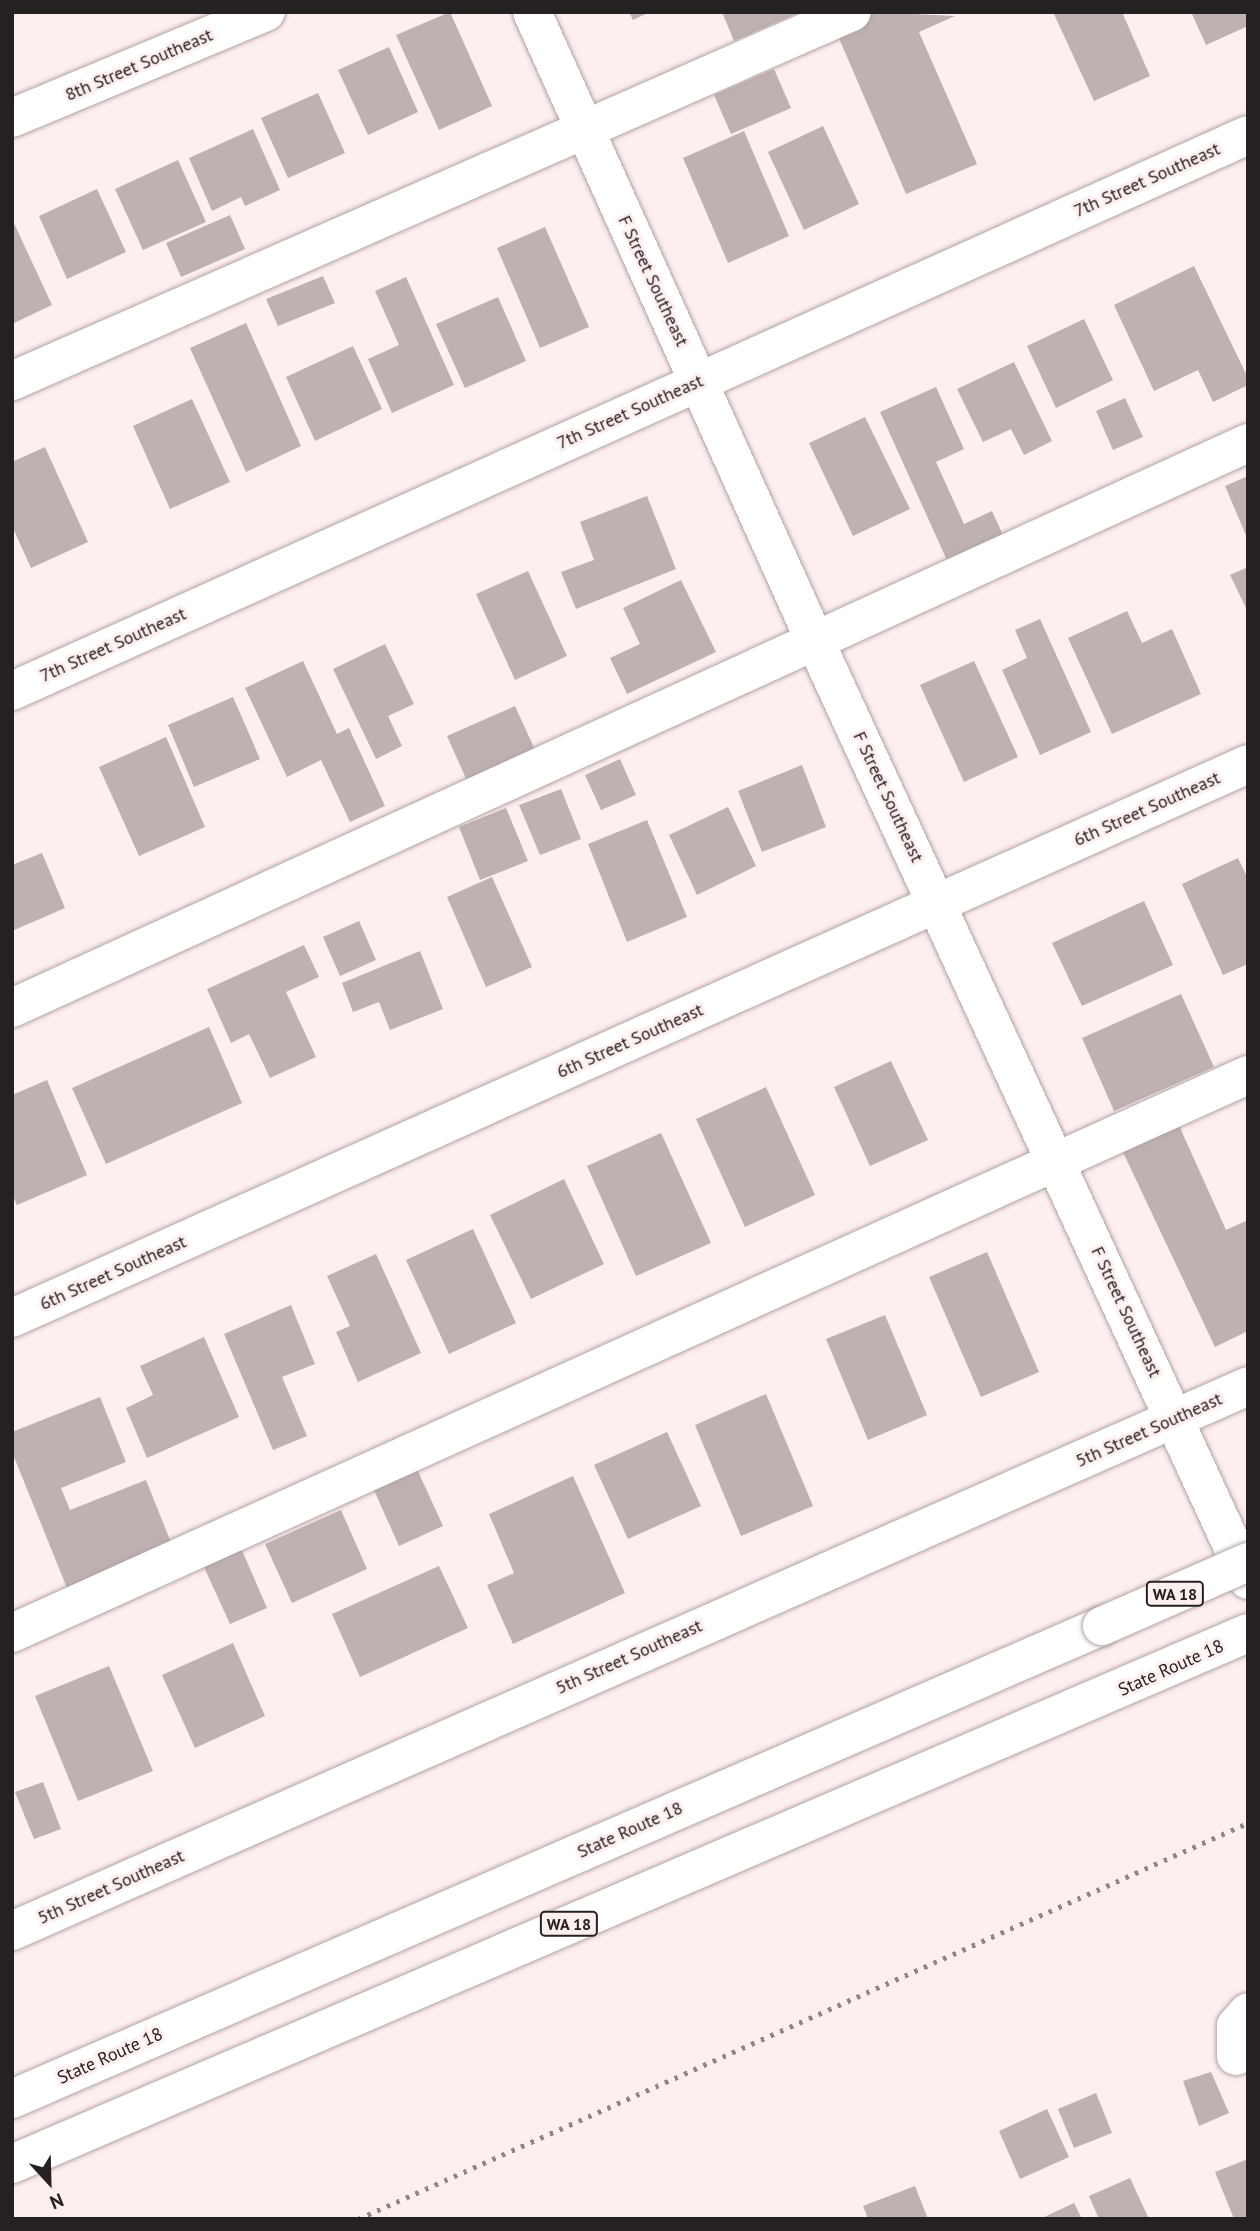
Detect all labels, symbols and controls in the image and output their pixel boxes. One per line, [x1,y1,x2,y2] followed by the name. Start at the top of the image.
[62,24,216,106] street label: 8th Street Southeast
[1071,138,1223,222] street label: 7th Street Southeast
[613,212,693,350] street label: F Street Southeast
[554,370,706,454] street label: 7th Street Southeast
[37,603,189,687] street label: 7th Street Southeast
[848,728,928,866] street label: F Street Southeast
[1070,767,1224,851] street label: 6th Street Southeast
[553,999,707,1083] street label: 6th Street Southeast
[36,1231,190,1315] street label: 6th Street Southeast
[1086,1243,1166,1381] street label: F Street Southeast
[1072,1388,1226,1472] street label: 5th Street Southeast
[1145,1582,1205,1606] road number: WA 18
[552,1615,706,1699] street label: 5th Street Southeast
[1115,1635,1227,1701] street label: State Route 18
[574,1797,686,1863] street label: State Route 18
[34,1845,188,1929] street label: 5th Street Southeast
[539,1912,599,1936] road number: WA 18
[54,2023,166,2089] street label: State Route 18
[14,2147,84,2217] north arrow
[47,2188,67,2215] text: N

